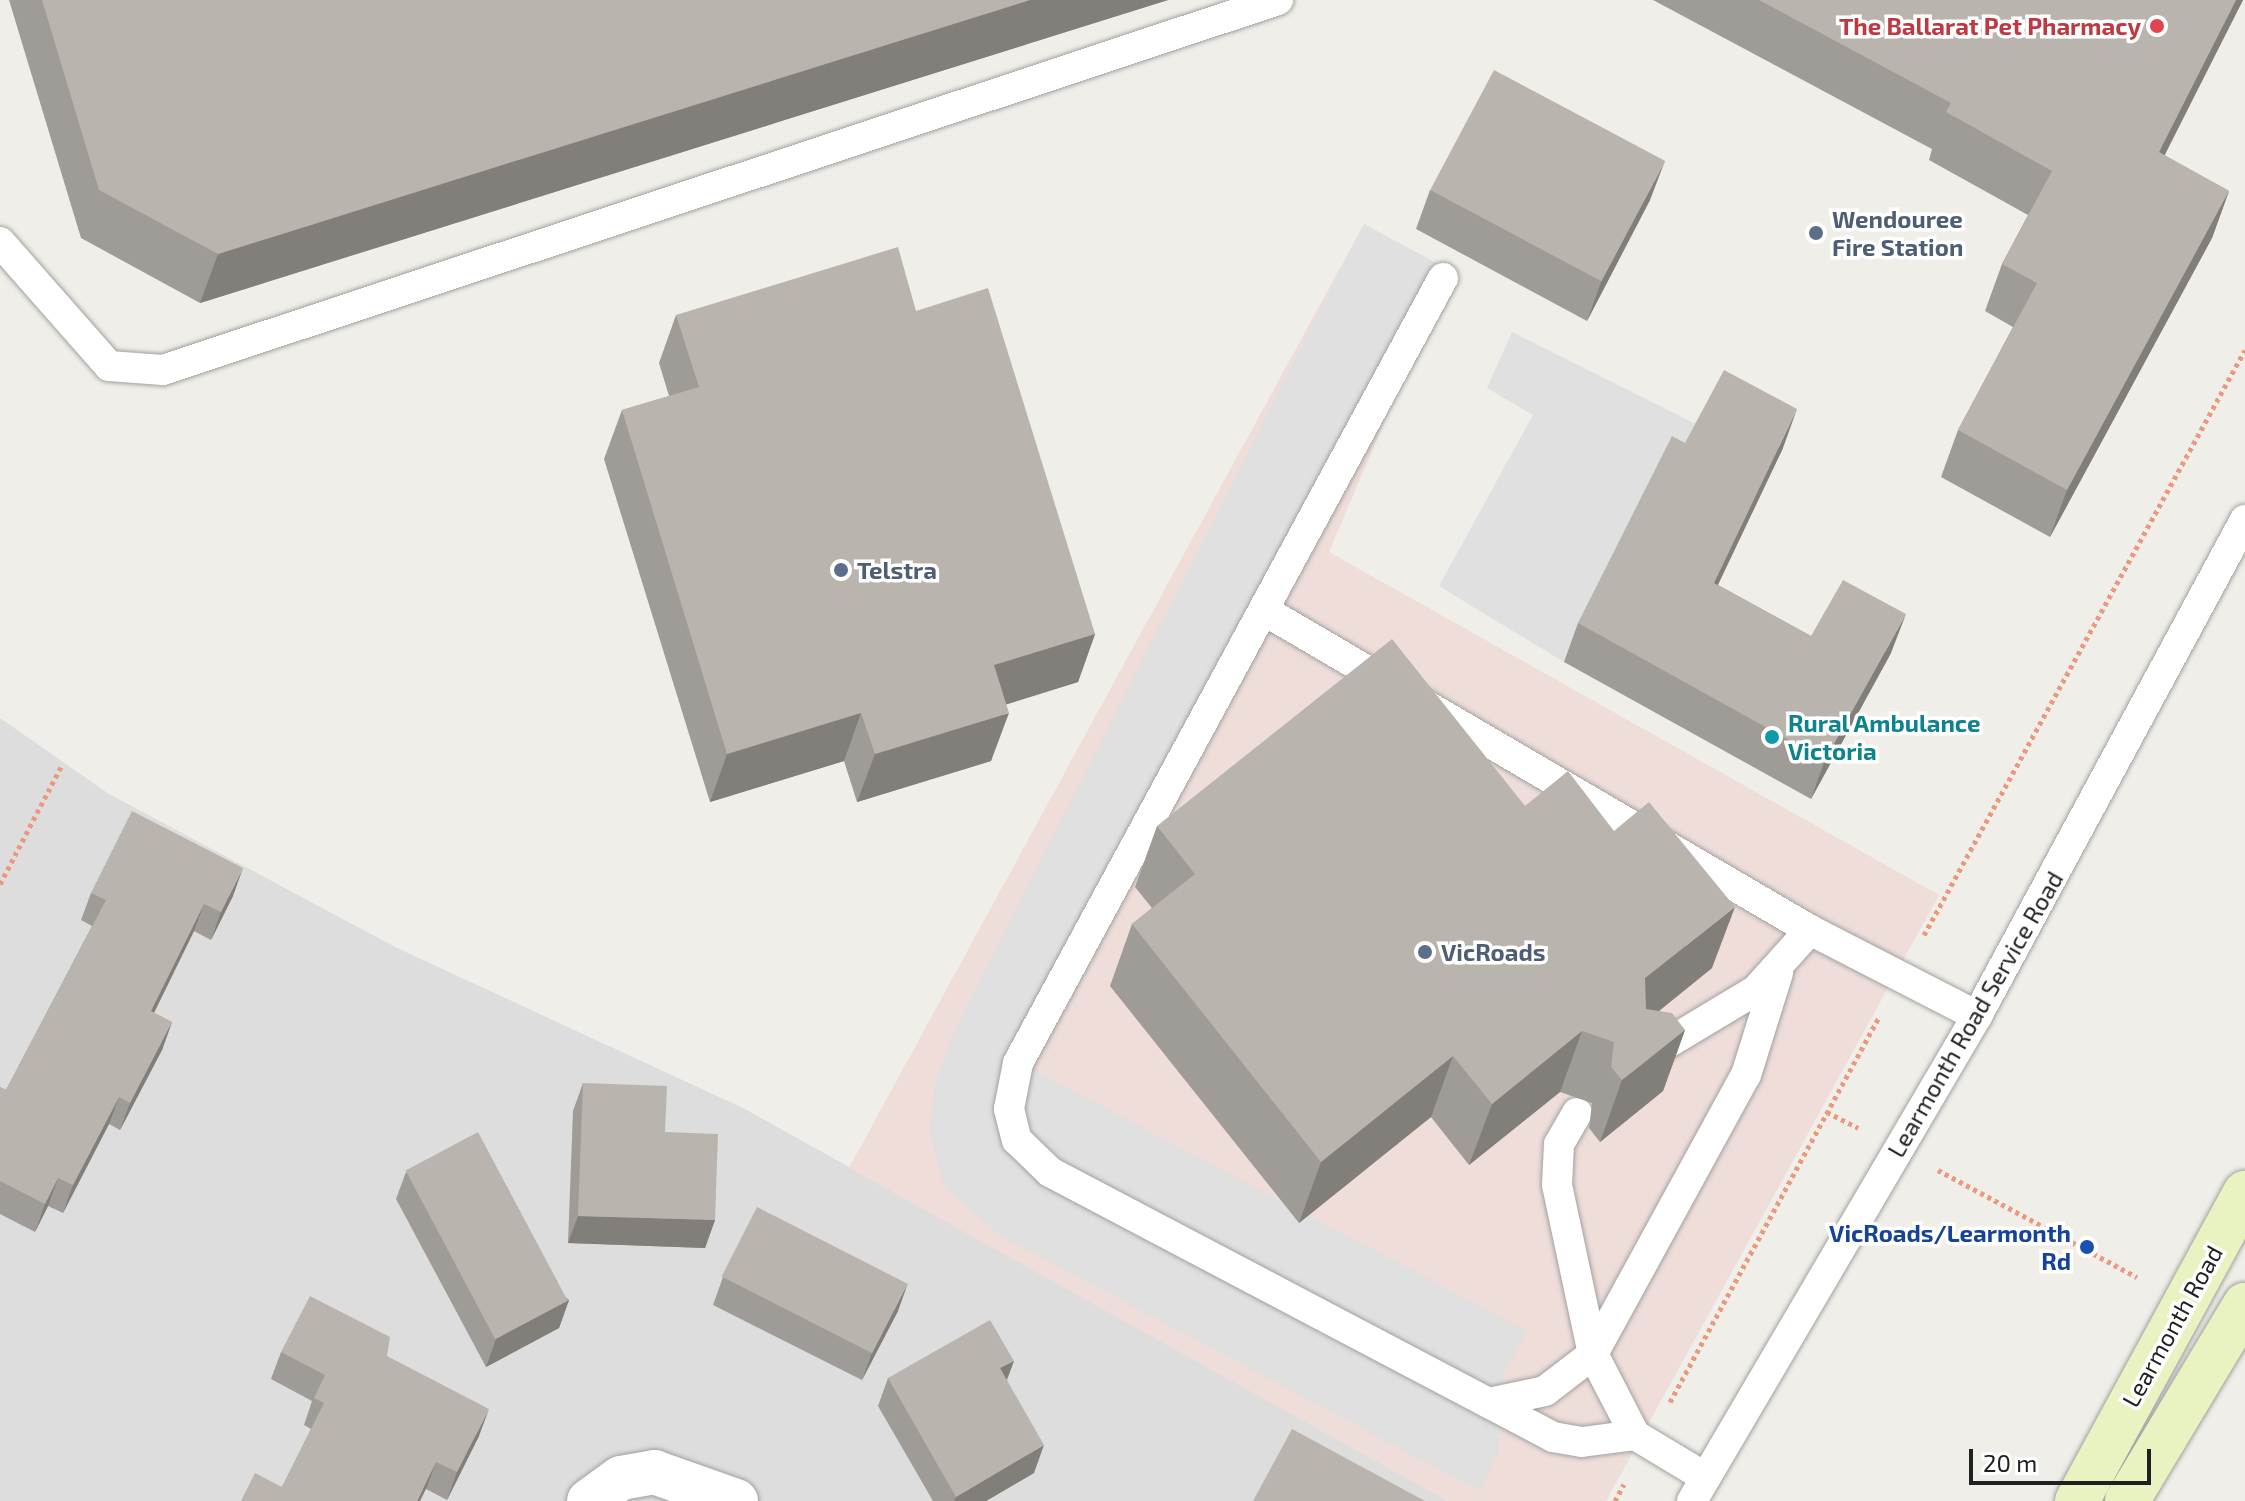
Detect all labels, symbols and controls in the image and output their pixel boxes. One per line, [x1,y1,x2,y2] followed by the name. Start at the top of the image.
[1839,12,2141,40] place label: The Ballarat Pet Pharmacy
[2148,17,2166,35] marker: The Ballarat Pet Pharmacy
[1832,205,1963,261] place label: Wendouree Fire Station
[1807,224,1825,242] marker: Wendouree Fire Station
[857,556,937,584] place label: Telstra
[832,561,850,579] marker: Telstra
[1788,709,1982,765] place label: Rural Ambulance Victoria
[1763,728,1781,746] marker: Rural Ambulance Victoria
[1881,866,2069,1162] street label: Learmonth Road Service Road
[1441,938,1546,966] place label: VicRoads
[1416,943,1434,961] marker: VicRoads
[1829,1219,2071,1275] place label: VicRoads/Learmonth Rd
[2078,1238,2096,1256] marker: VicRoads/Learmonth Rd
[2116,1240,2228,1412] street label: Learmonth Road
[1973,1433,2155,1483] scale bar
[1983,1448,2037,1477] text: 20 m

